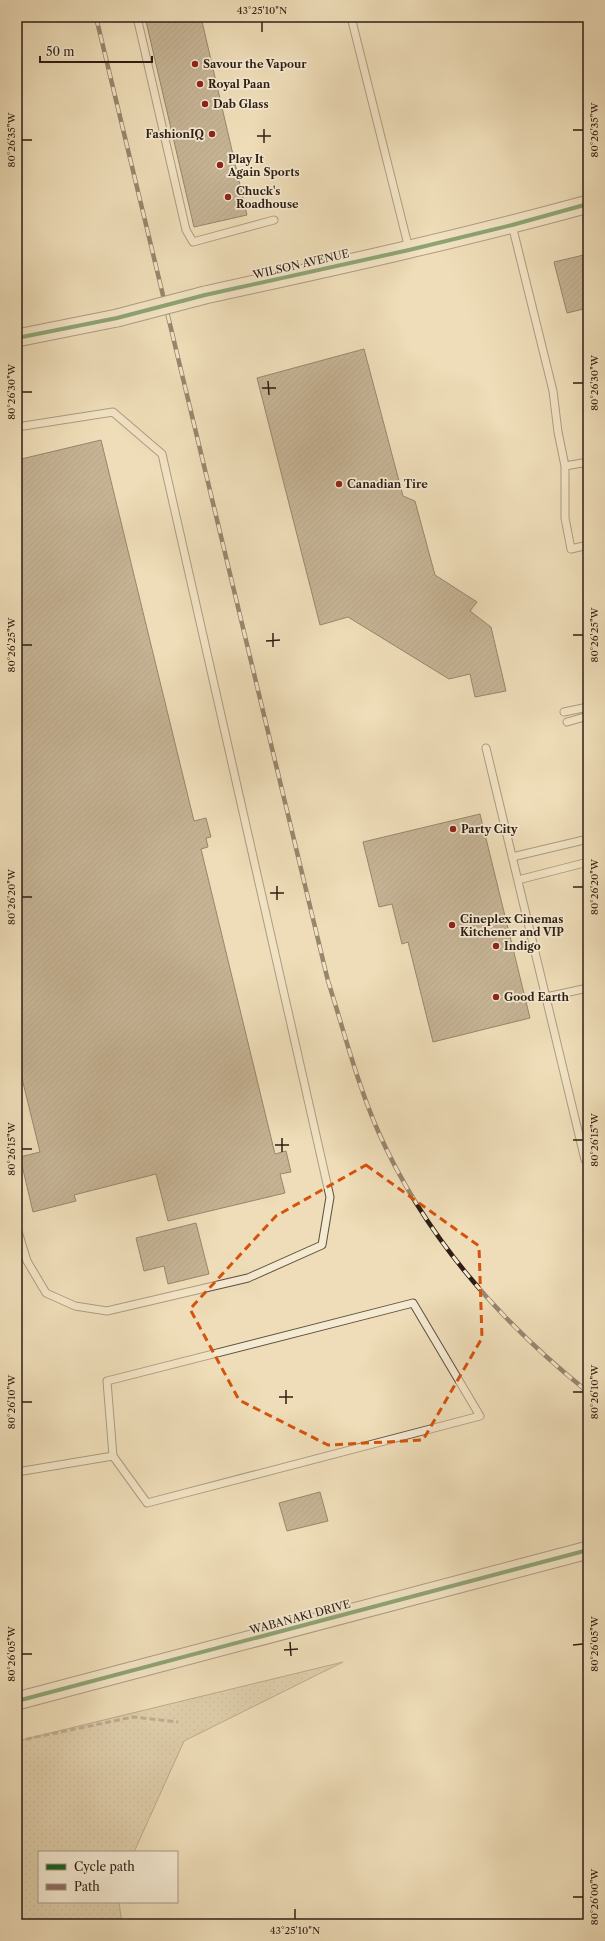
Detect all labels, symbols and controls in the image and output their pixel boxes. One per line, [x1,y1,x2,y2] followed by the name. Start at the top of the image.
[237,4,287,17] text: 43°25'10"N
[40,38,152,64] scale bar
[46,44,75,59] text: 50 m
[203,57,307,71] place label: Savour the Vapour
[190,59,200,69] marker: Savour the Vapour
[208,77,271,91] place label: Royal Paan
[195,79,205,89] marker: Royal Paan
[213,97,269,111] place label: Dab Glass
[200,99,210,109] marker: Dab Glass
[588,102,601,157] text: 80°26'35"W
[5,112,18,167] text: 80°26'35"W
[146,127,205,141] place label: FashionIQ
[207,129,217,139] marker: FashionIQ
[227,152,300,179] place label: Play It Again Sports
[215,160,225,170] marker: Play It Again Sports
[236,184,299,211] place label: Chuck's Roadhouse
[223,192,233,202] marker: Chuck's Roadhouse
[250,246,351,282] street label: WILSON AVENUE
[588,354,601,411] text: 80°26'30"W
[5,363,18,420] text: 80°26'30"W
[347,477,428,491] place label: Canadian Tire
[334,479,344,489] marker: Canadian Tire
[588,606,601,663] text: 80°26'25"W
[5,616,18,673] text: 80°26'25"W
[461,822,518,836] place label: Party City
[448,824,458,834] marker: Party City
[588,858,601,915] text: 80°26'20"W
[5,868,18,925] text: 80°26'20"W
[460,912,564,939] place label: Cineplex Cinemas Kitchener and VIP
[447,920,457,930] marker: Cineplex Cinemas Kitchener and VIP
[504,939,541,953] place label: Indigo
[491,941,501,951] marker: Indigo
[504,990,570,1004] place label: Good Earth
[491,992,501,1002] marker: Good Earth
[588,1112,601,1167] text: 80°26'15"W
[5,1121,18,1176] text: 80°26'15"W
[588,1364,601,1419] text: 80°26'10"W
[5,1374,18,1429] text: 80°26'10"W
[247,1597,353,1638] street label: WABANAKI DRIVE
[588,1615,601,1672] text: 80°26'05"W
[5,1625,18,1682] text: 80°26'05"W
[38,1851,178,1903] legend
[74,1859,135,1874] text: Cycle path
[588,1868,601,1925] text: 80°26'00"W
[74,1879,100,1894] text: Path
[270,1924,320,1937] text: 43°25'10"N

